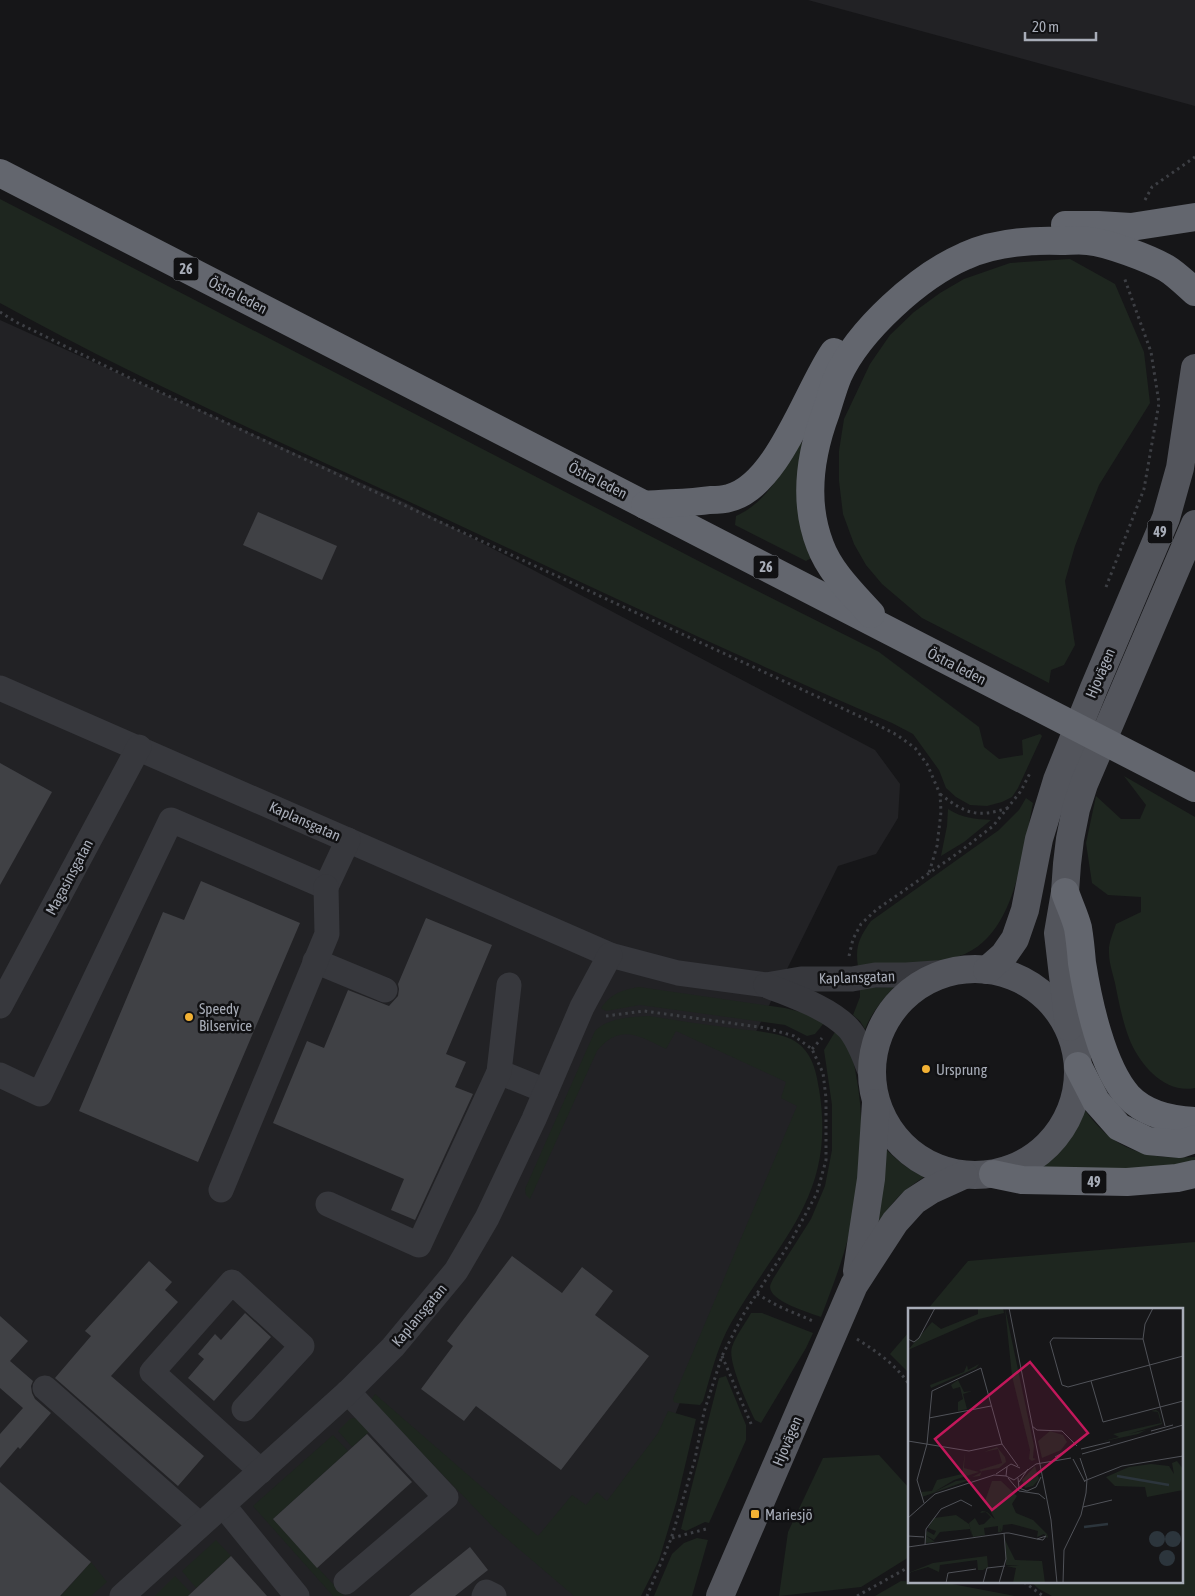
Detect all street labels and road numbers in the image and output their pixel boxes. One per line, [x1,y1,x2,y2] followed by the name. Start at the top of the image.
[174,258,198,280] road number: 26
[206,273,270,317] street label: Östra leden
[566,458,630,502] street label: Östra leden
[1148,520,1172,544] road number: 49
[754,556,778,578] road number: 26
[925,644,989,688] street label: Östra leden
[1082,646,1118,700] street label: Hjovägen
[267,798,343,844] street label: Kaplansgatan
[42,836,96,918] street label: Magasinsgatan
[819,967,895,987] street label: Kaplansgatan
[1082,1170,1106,1194] road number: 49
[388,1280,450,1350] street label: Kaplansgatan
[769,1414,805,1468] street label: Hjovägen

